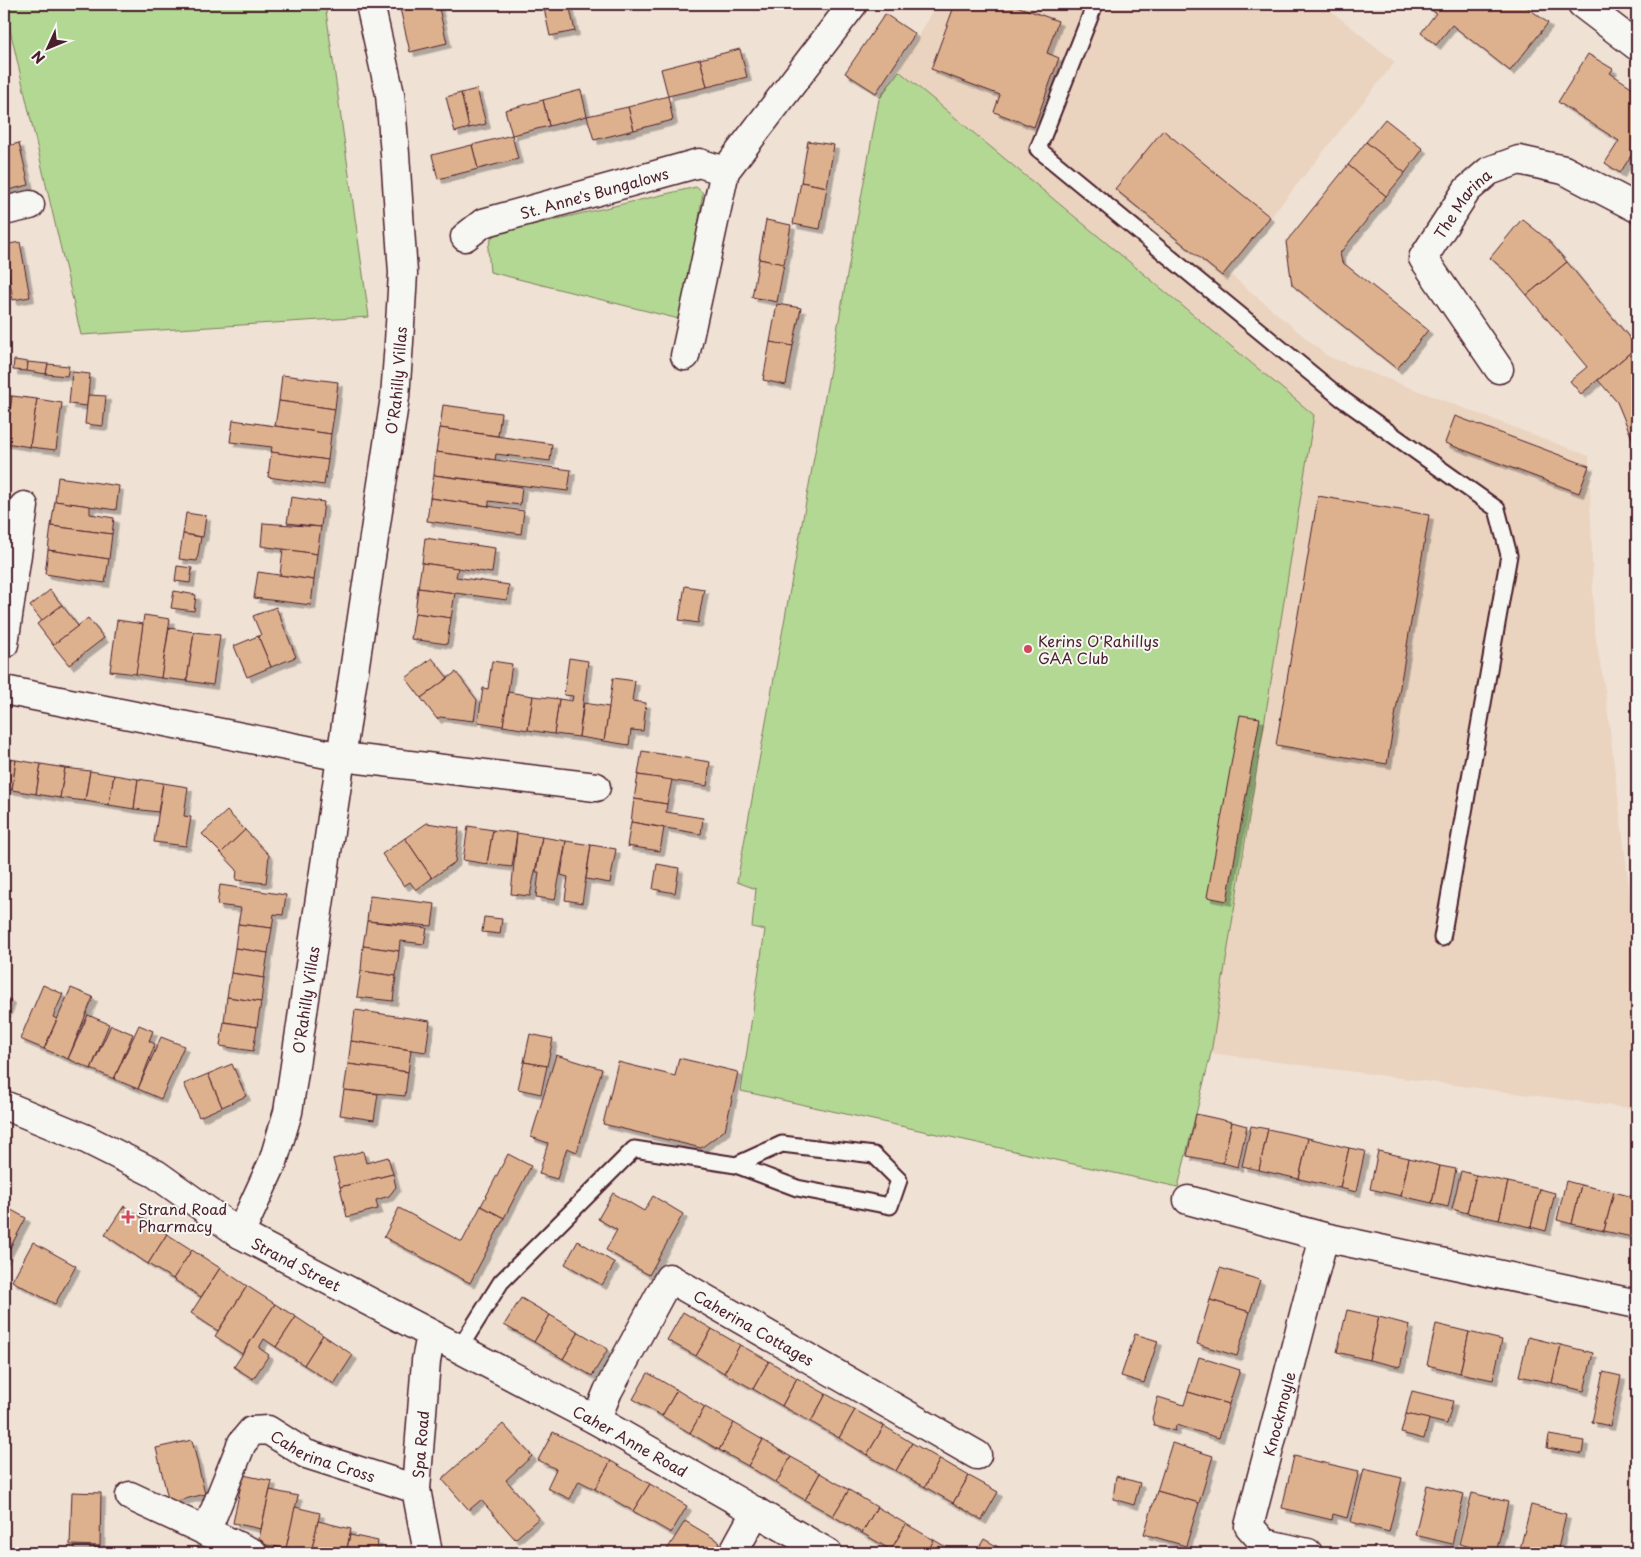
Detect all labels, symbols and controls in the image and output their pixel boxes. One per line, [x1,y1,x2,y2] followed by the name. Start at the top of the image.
[22,22,72,72] north arrow
[27,46,50,69] text: N
[517,161,671,224] street label: St. Anne's Bungalows
[1427,162,1496,243] street label: The Marina
[378,326,411,436] street label: O'Rahilly Villas
[1038,629,1159,669] place label: Kerins O'Rahillys GAA Club
[1022,643,1034,655] marker: Kerins O'Rahillys GAA Club
[285,944,324,1055] street label: O'Rahilly Villas
[138,1197,227,1237] place label: Strand Road Pharmacy
[122,1211,134,1223] marker: Strand Road Pharmacy
[248,1231,345,1296] street label: Strand Street
[690,1283,819,1371] street label: Caherina Cottages
[1256,1369,1300,1458] street label: Knockmoyle
[569,1399,692,1482] street label: Caher Anne Road
[405,1409,434,1479] street label: Spa Road
[267,1423,378,1487] street label: Caherina Cross

